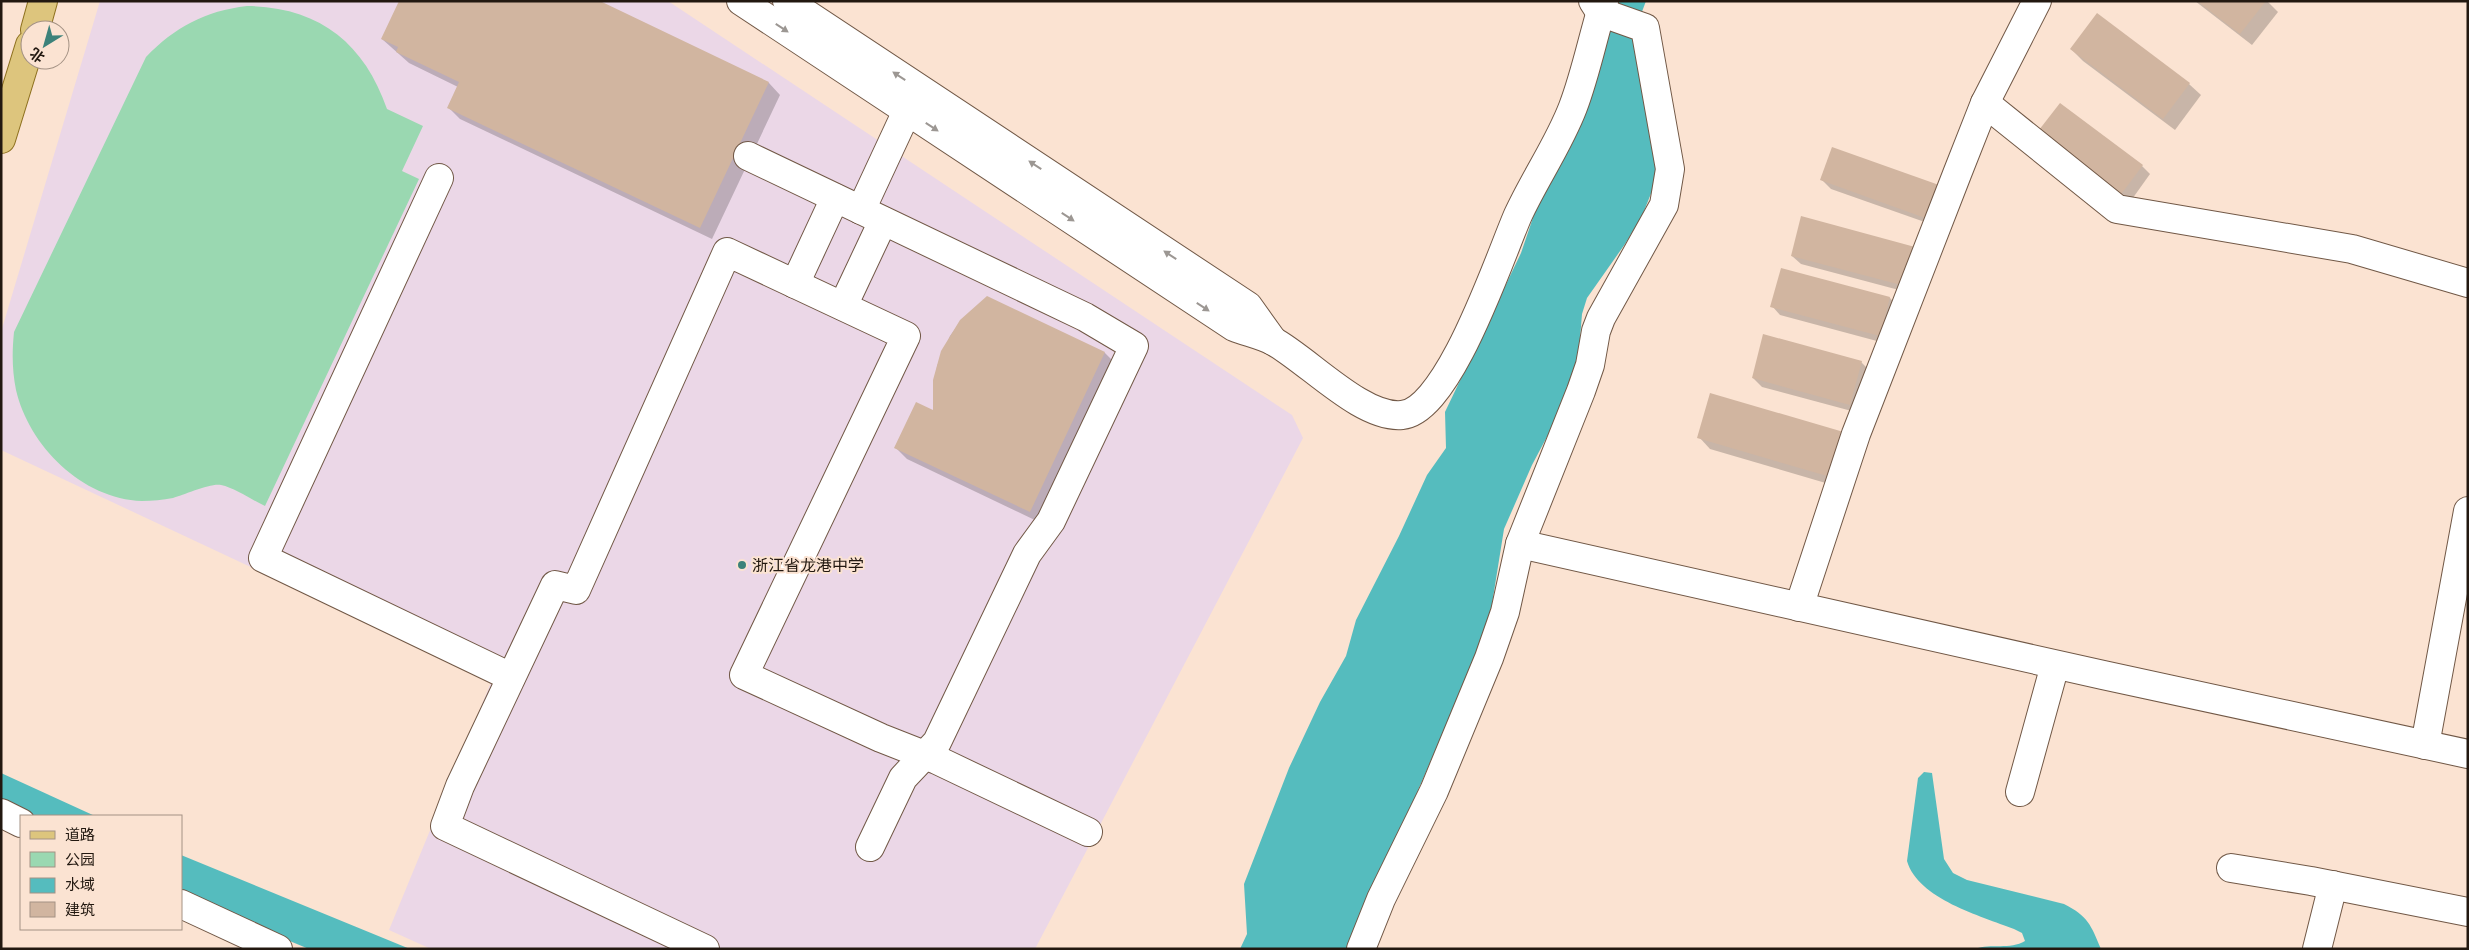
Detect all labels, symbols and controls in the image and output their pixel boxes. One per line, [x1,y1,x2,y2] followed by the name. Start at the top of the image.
[20,20,70,70] north arrow
[775,23,789,33] one-way arrow
[26,44,48,67] text: 北
[892,71,906,81] one-way arrow
[926,123,939,132] one-way arrow
[1028,161,1041,170] one-way arrow
[1061,212,1074,222] one-way arrow
[1164,250,1177,260] one-way arrow
[1197,302,1210,311] one-way arrow
[752,555,864,575] place label: 浙江省龙港中学
[736,559,748,571] marker: 浙江省龙港中学
[20,815,182,930] legend
[65,825,95,844] text: 道路
[65,850,95,869] text: 公园
[65,875,95,894] text: 水域
[65,900,95,919] text: 建筑

